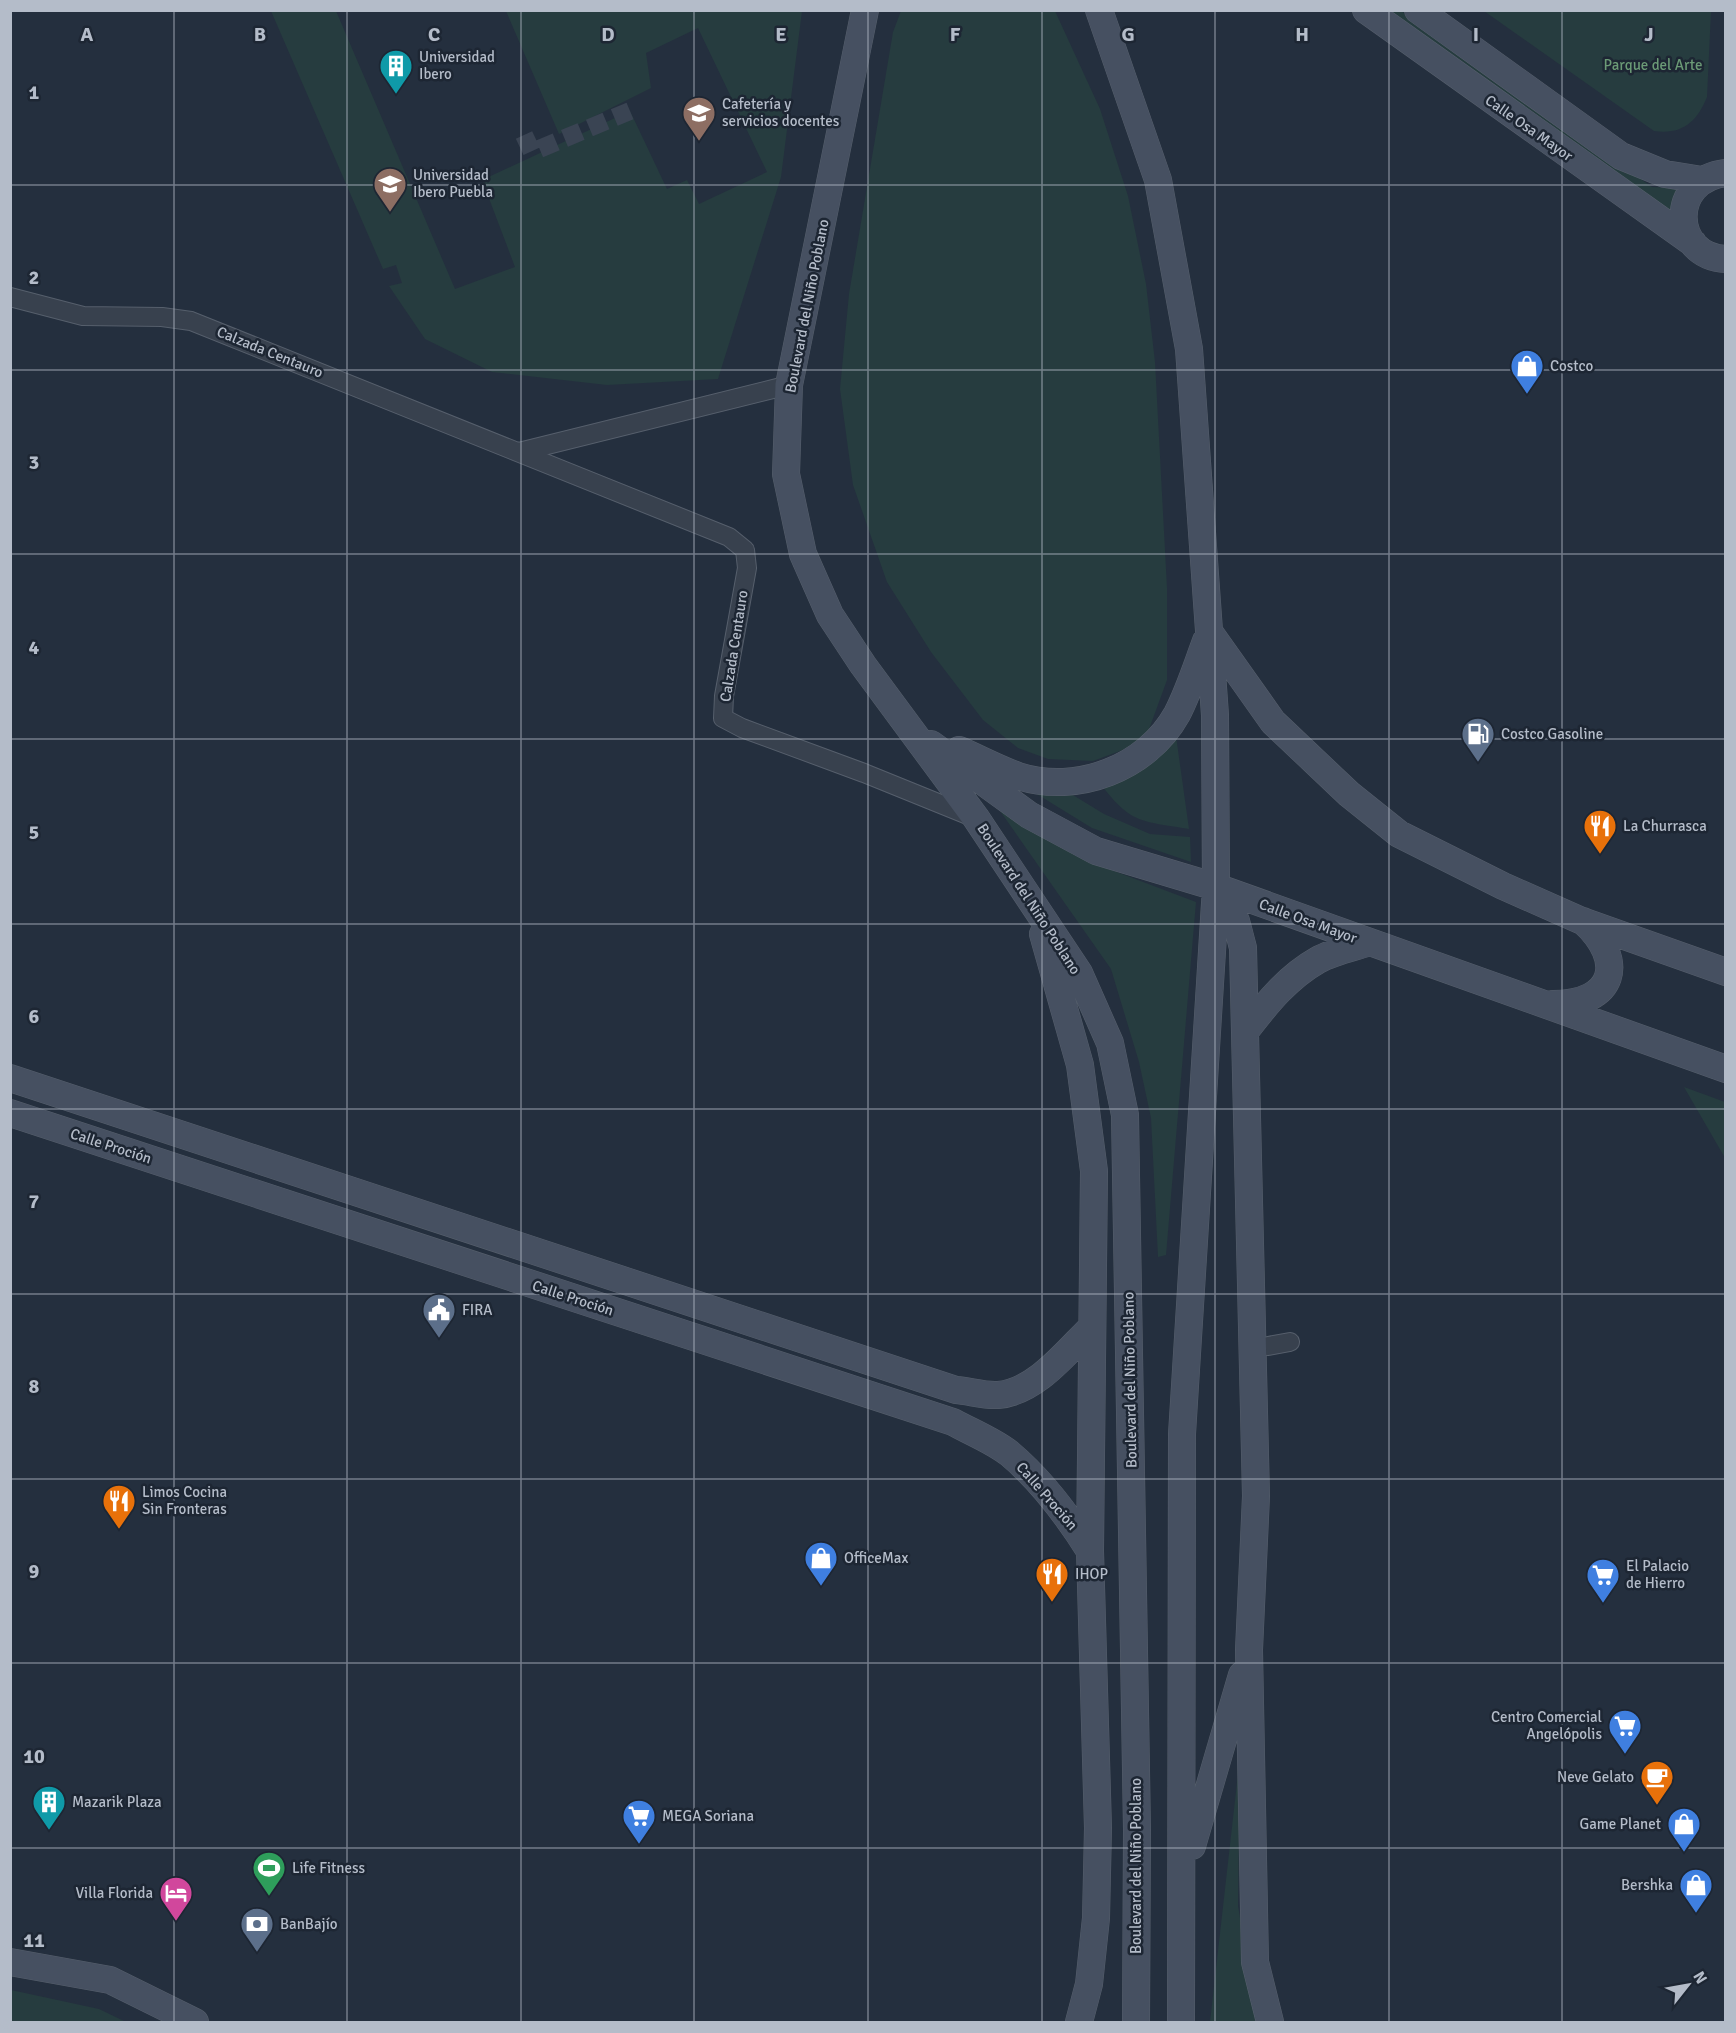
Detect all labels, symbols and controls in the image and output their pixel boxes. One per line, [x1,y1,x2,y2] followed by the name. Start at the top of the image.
[81,22,94,47] text: A
[254,22,266,47] text: B
[428,22,440,47] text: C
[601,22,615,47] text: D
[775,22,787,47] text: E
[950,22,961,47] text: F
[1121,22,1135,47] text: G
[1295,22,1309,47] text: H
[1473,22,1479,47] text: I
[1644,22,1654,47] text: J
[378,48,414,95] building icon: Universidad Ibero
[419,48,495,83] place label: Universidad Ibero
[1604,56,1702,74] park label: Parque del Arte
[29,80,40,105] text: 1
[1482,91,1577,165] street label: Calle Osa Mayor
[681,95,717,142] school or university icon: Cafetería y servicios docentes
[722,95,840,130] place label: Cafetería y servicios docentes
[372,166,408,213] school or university icon: Universidad Ibero Puebla
[413,166,493,201] place label: Universidad Ibero Puebla
[781,218,833,394] street label: Boulevard del Niño Poblano
[29,265,39,290] text: 2
[214,322,326,382] street label: Calzada Centauro
[1509,348,1545,395] shop icon: Costco
[1550,357,1593,375] place label: Costco
[29,450,39,475] text: 3
[716,589,752,703] street label: Calzada Centauro
[29,635,40,660] text: 4
[1460,716,1496,763] fuel station icon: Costco Gasoline
[1501,725,1603,743] place label: Costco Gasoline
[1582,808,1618,855] restaurant icon: La Churrasca
[1623,817,1707,835] place label: La Churrasca
[29,820,39,845] text: 5
[973,820,1085,978] street label: Boulevard del Niño Poblano
[1257,895,1360,947] street label: Calle Osa Mayor
[29,1004,40,1029] text: 6
[68,1124,154,1168] street label: Calle Proción
[29,1189,40,1214] text: 7
[530,1276,616,1320] street label: Calle Proción
[421,1292,457,1339] public building icon: FIRA
[1119,1292,1141,1468] street label: Boulevard del Niño Poblano
[462,1301,492,1319] place label: FIRA
[29,1374,40,1399] text: 8
[1013,1458,1081,1534] street label: Calle Proción
[101,1483,137,1530] restaurant icon: Limos Cocina Sin Fronteras
[142,1483,227,1518] place label: Limos Cocina Sin Fronteras
[803,1540,839,1587] shop icon: OfficeMax
[844,1549,908,1567] place label: OfficeMax
[1034,1556,1070,1603] restaurant icon: IHOP
[1585,1557,1621,1604] supermarket icon: El Palacio de Hierro
[1626,1557,1689,1592] place label: El Palacio de Hierro
[29,1559,40,1584] text: 9
[1075,1565,1108,1583] place label: IHOP
[1491,1708,1602,1743] place label: Centro Comercial Angelópolis
[1607,1708,1643,1755] supermarket icon: Centro Comercial Angelópolis
[23,1744,45,1769] text: 10
[1639,1759,1675,1806] cafe icon: Neve Gelato
[1557,1768,1634,1786] place label: Neve Gelato
[1127,1778,1145,1954] street label: Boulevard del Niño Poblano
[31,1784,67,1831] building icon: Mazarik Plaza
[72,1793,162,1811] place label: Mazarik Plaza
[621,1798,657,1845] supermarket icon: MEGA Soriana
[1666,1806,1702,1853] shop icon: Game Planet
[662,1807,754,1825] place label: MEGA Soriana
[1580,1815,1661,1833] place label: Game Planet
[251,1850,287,1897] sports icon: Life Fitness
[292,1859,366,1877] place label: Life Fitness
[1678,1867,1714,1914] shop icon: Bershka
[158,1875,194,1922] hotel icon: Villa Florida
[1621,1876,1673,1894] place label: Bershka
[75,1884,153,1902] place label: Villa Florida
[239,1906,275,1953] bank icon: BanBajío
[280,1915,338,1933] place label: BanBajío
[23,1928,45,1953] text: 11
[1658,1955,1718,2015] north arrow
[1689,1968,1711,1988] text: N

